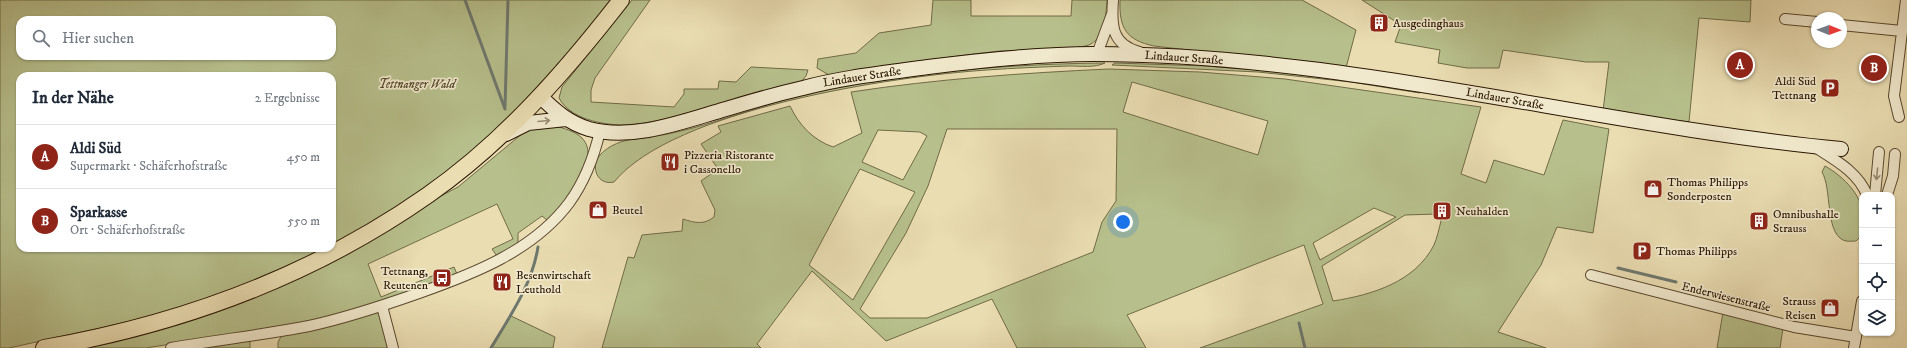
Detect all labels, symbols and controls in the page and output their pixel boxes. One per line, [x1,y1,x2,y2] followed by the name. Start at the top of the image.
[1368,12,1390,34] building icon: Ausgedinghaus
[1811,12,1847,48] north arrow
[16,16,336,60] search box
[1393,16,1464,31] place label: Ausgedinghaus
[30,27,52,49] icon: search
[62,29,134,48] text: Hier suchen
[1144,48,1224,68] street label: Lindauer Straße
[1727,50,1753,80] pin: A
[1861,53,1887,83] pin: B
[822,63,902,91] street label: Lindauer Straße
[1772,74,1816,103] place label: Aldi Süd Tettnang
[379,77,457,92] park label: Tettnanger Wald
[1819,77,1841,99] parking icon: Aldi Süd Tettnang
[1465,85,1545,113] street label: Lindauer Straße
[32,87,114,109] text: In der Nähe
[255,90,320,106] text: 2 Ergebnisse
[537,117,550,124] one-way arrow
[70,139,121,158] text: Aldi Süd
[684,148,774,177] place label: Pizzeria Ristorante i Cassonello
[41,149,49,165] text: A
[287,149,320,165] text: 450 m
[659,151,681,173] restaurant icon: Pizzeria Ristorante i Cassonello
[70,158,227,174] text: Supermarkt · Schäferhofstraße
[1873,167,1881,180] one-way arrow
[1667,175,1748,204] place label: Thomas Philipps Sonderposten
[1642,178,1664,200] shop icon: Thomas Philipps Sonderposten
[1859,192,1895,336] map controls
[1859,192,1895,228] button: +
[587,199,609,221] shop icon: Beutel
[1431,200,1453,222] building icon: Neuhalden
[70,203,127,222] text: Sparkasse
[612,203,643,218] place label: Beutel
[1456,204,1509,219] place label: Neuhalden
[1773,207,1839,236] place label: Omnibushalle Strauss
[1748,210,1770,232] building icon: Omnibushalle Strauss
[1113,212,1133,232] your location
[41,213,49,229] text: B
[288,213,320,229] text: 550 m
[70,222,185,238] text: Ort · Schäferhofstraße
[1859,228,1895,264] button: −
[1631,240,1653,262] parking icon: Thomas Philipps
[1656,244,1737,259] place label: Thomas Philipps
[381,264,429,293] place label: Tettnang, Reutenen
[1859,264,1895,300] button: locate
[431,267,453,289] bus stop icon: Tettnang, Reutenen
[516,268,591,297] place label: Besenwirtschaft Leuthold
[491,271,513,293] restaurant icon: Besenwirtschaft Leuthold
[1680,279,1772,315] street label: Enderwiesenstraße
[1782,294,1817,323] place label: Strauss Reisen
[1819,297,1841,319] shop icon: Strauss Reisen
[1859,300,1895,336] button: layers

